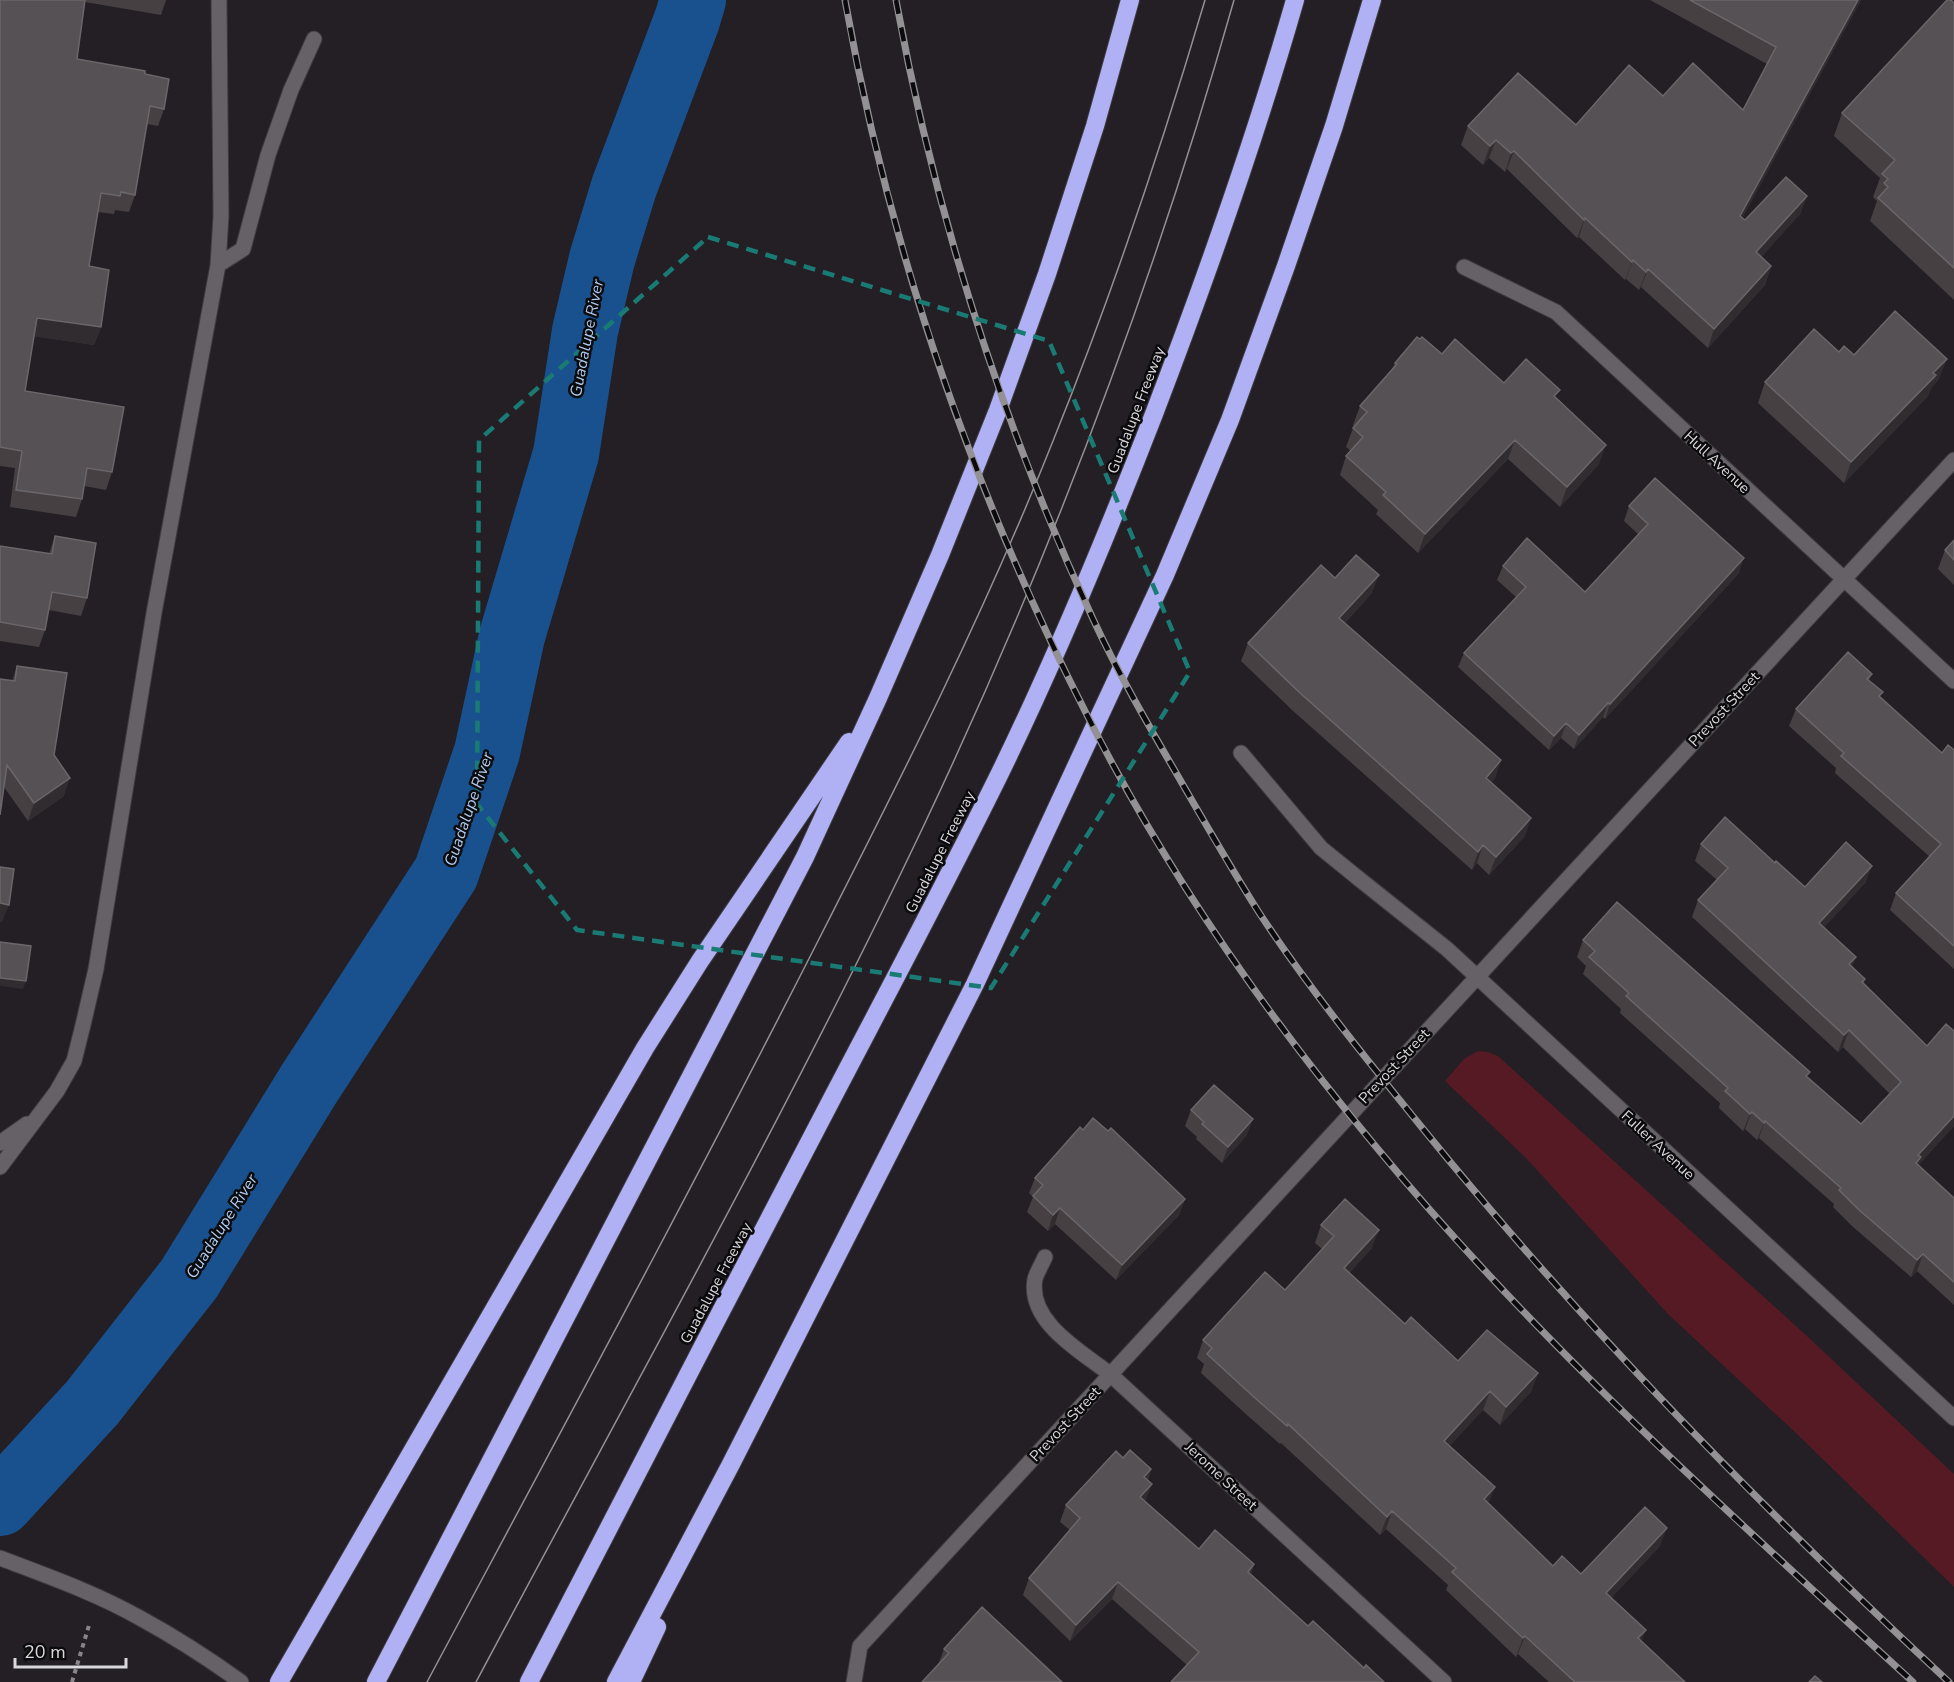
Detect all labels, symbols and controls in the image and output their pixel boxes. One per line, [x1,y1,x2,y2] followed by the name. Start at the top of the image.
[565,276,609,399] water label: Guadalupe River
[1103,343,1170,476] street label: Guadalupe Freeway
[1680,426,1754,498] street label: Hull Avenue
[1684,667,1764,751] street label: Prevost Street
[439,748,499,869] water label: Guadalupe River
[901,787,980,917] street label: Guadalupe Freeway
[1354,1024,1434,1108] street label: Prevost Street
[1617,1106,1699,1184] street label: Fuller Avenue
[181,1169,263,1283] water label: Guadalupe River
[676,1219,757,1347] street label: Guadalupe Freeway
[1025,1382,1105,1466] street label: Prevost Street
[1180,1437,1262,1515] street label: Jerome Street
[15,1631,126,1669] scale bar
[24,1640,66,1664] text: 20 m

